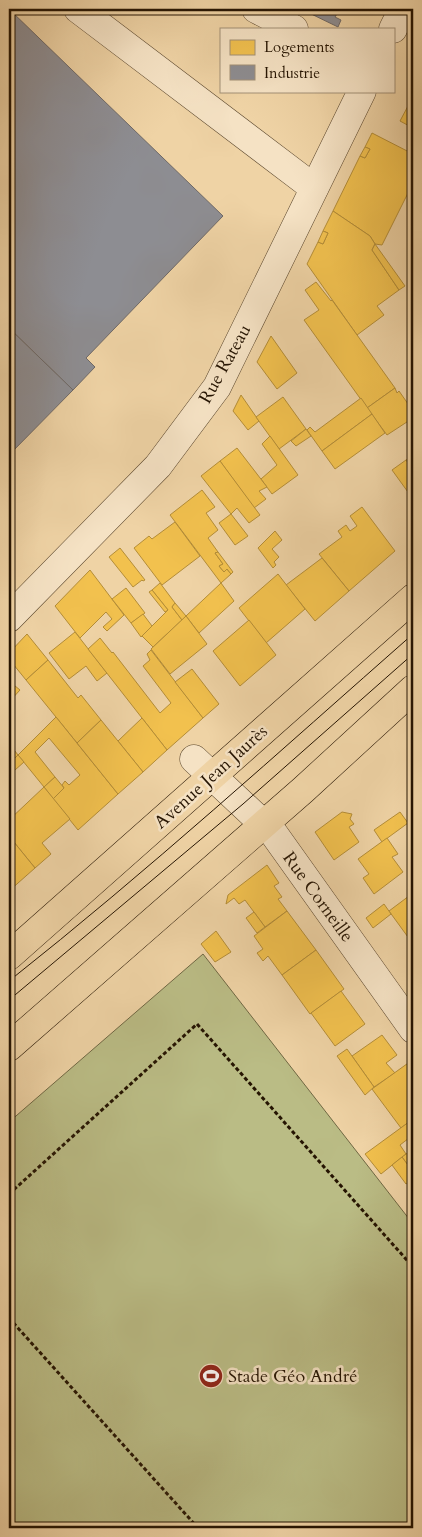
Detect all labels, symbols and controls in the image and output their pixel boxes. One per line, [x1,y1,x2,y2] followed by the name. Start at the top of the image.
[220,28,394,92] legend
[264,37,334,57] text: Logements
[264,63,320,83] text: Industrie
[193,320,257,408] street label: Rue Rateau
[149,719,273,835] street label: Avenue Jean Jaurès
[277,847,359,947] street label: Rue Corneille
[198,1363,224,1389] sports icon: Stade Géo André
[228,1364,357,1389] place label: Stade Géo André

